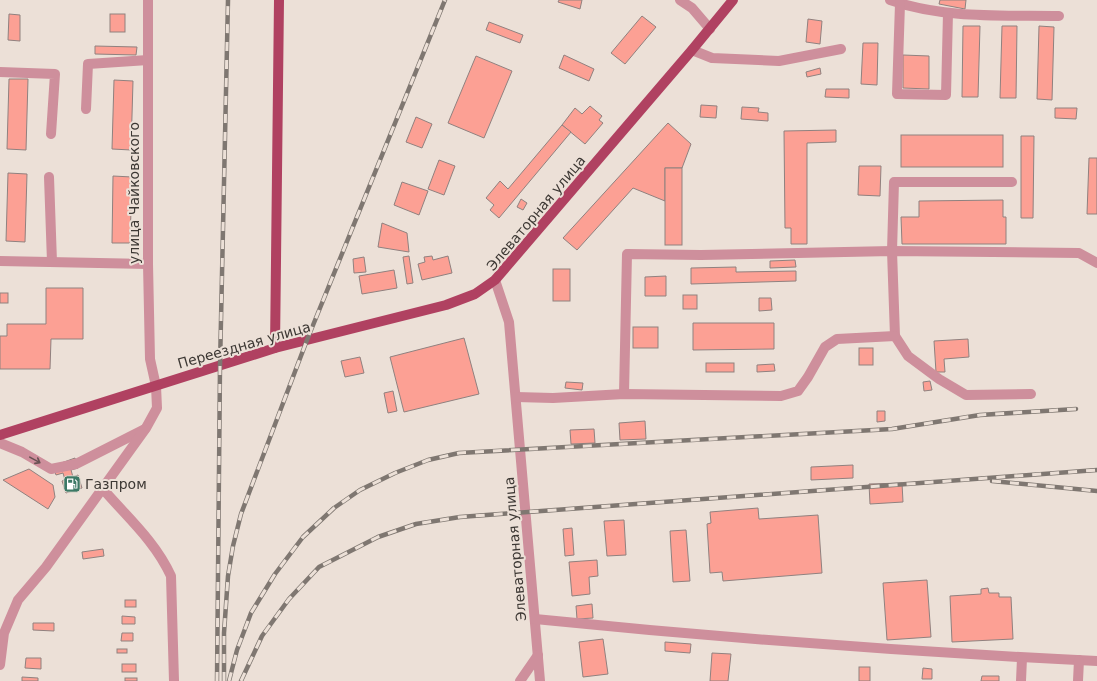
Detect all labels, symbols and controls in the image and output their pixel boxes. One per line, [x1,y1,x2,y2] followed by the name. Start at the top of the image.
[126,122,142,264] street label: улица Чайковского
[483,152,589,274] street label: Элеваторная улица
[176,318,312,372] street label: Переездная улица
[29,456,41,464] one-way arrow
[62,474,82,494] fuel station icon: Газпром
[85,476,147,492] place label: Газпром
[501,476,529,622] street label: Элеваторная улица

